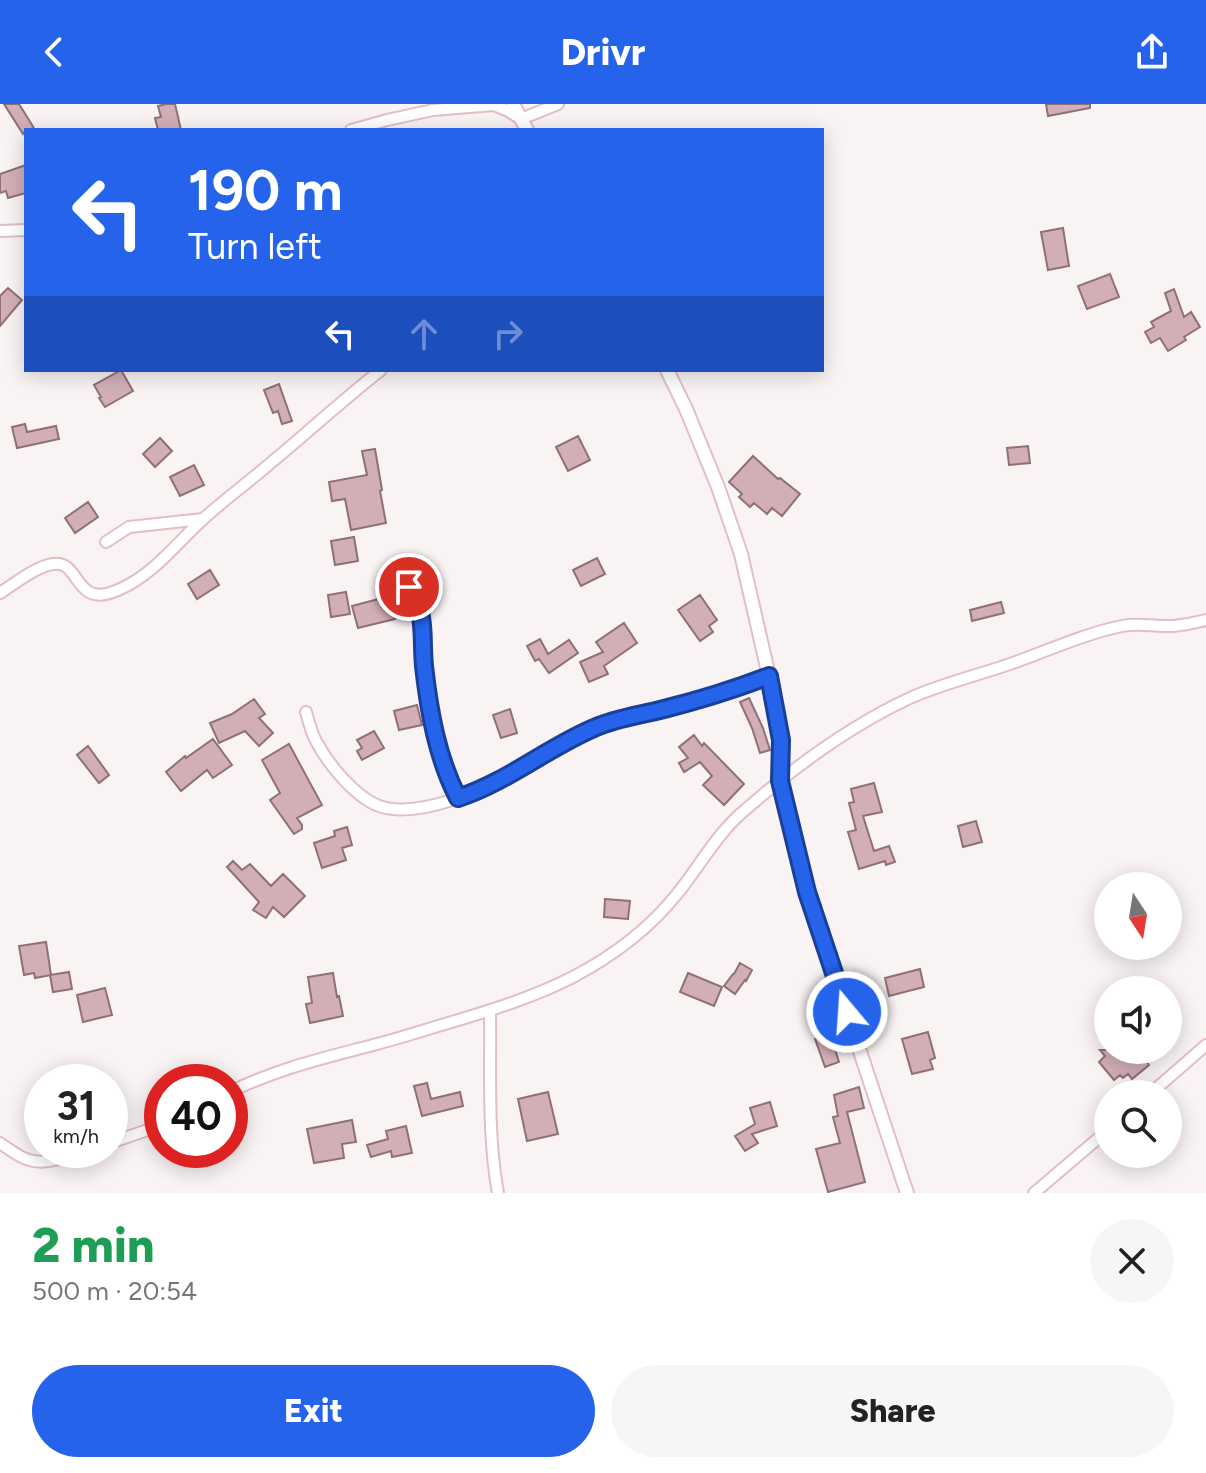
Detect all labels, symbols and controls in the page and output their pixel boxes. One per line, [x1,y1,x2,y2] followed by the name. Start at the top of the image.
[32,30,76,74] icon: back
[1130,30,1174,74] icon: share
[561,31,645,74] text: Drivr
[188,157,343,224] text: 190 m
[56,160,160,264] icon: left
[188,225,322,268] text: Turn left
[318,312,362,356] icon: left
[402,312,446,356] icon: ahead
[486,312,530,356] icon: right
[375,553,443,621] pin
[387,565,431,609] icon: arrive
[1094,872,1182,960] north arrow
[1094,872,1182,1168] map controls
[805,970,889,1054] position arrow
[1094,976,1182,1064] button: sound
[144,1064,248,1168] speed limit sign: 40
[1094,1080,1182,1168] button: search
[56,1082,96,1130] text: 31
[53,1124,99,1148] text: km/h
[32,1216,155,1274] text: 2 min
[1090,1219,1174,1303] button: close
[32,1275,197,1307] text: 500 m · 20:54
[32,1365,595,1457] button: Exit
[611,1365,1174,1457] button: Share

